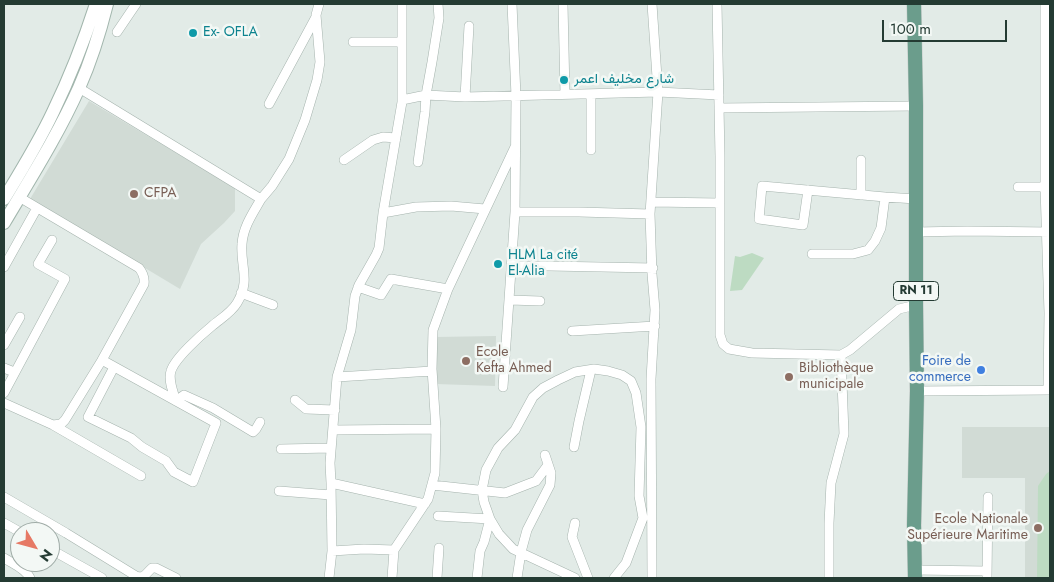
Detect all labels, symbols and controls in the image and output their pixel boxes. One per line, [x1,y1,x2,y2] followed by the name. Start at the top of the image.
[884,10,1009,42] scale bar
[890,18,931,40] text: 100 m
[203,25,258,41] place label: Ex- OFLA
[187,27,199,39] marker: Ex- OFLA
[574,72,674,88] place label: شارع مخليف اعمر
[558,74,570,86] marker: شارع مخليف اعمر
[144,186,177,202] place label: CFPA
[128,188,140,200] marker: CFPA
[508,248,578,280] place label: HLM La cité El-Alia
[492,258,504,270] marker: HLM La cité El-Alia
[894,282,938,300] road number: RN 11
[476,345,552,378] place label: Ecole Kefta Ahmed
[909,354,971,387] place label: Foire de commerce
[460,355,472,367] marker: Ecole Kefta Ahmed
[799,361,873,394] place label: Bibliothèque municipale
[975,364,987,376] marker: Foire de commerce
[783,371,795,383] marker: Bibliothèque municipale
[907,512,1028,544] place label: Ecole Nationale Supérieure Maritime
[10,522,60,572] north arrow
[1032,522,1044,534] marker: Ecole Nationale Supérieure Maritime
[35,545,58,566] text: N

